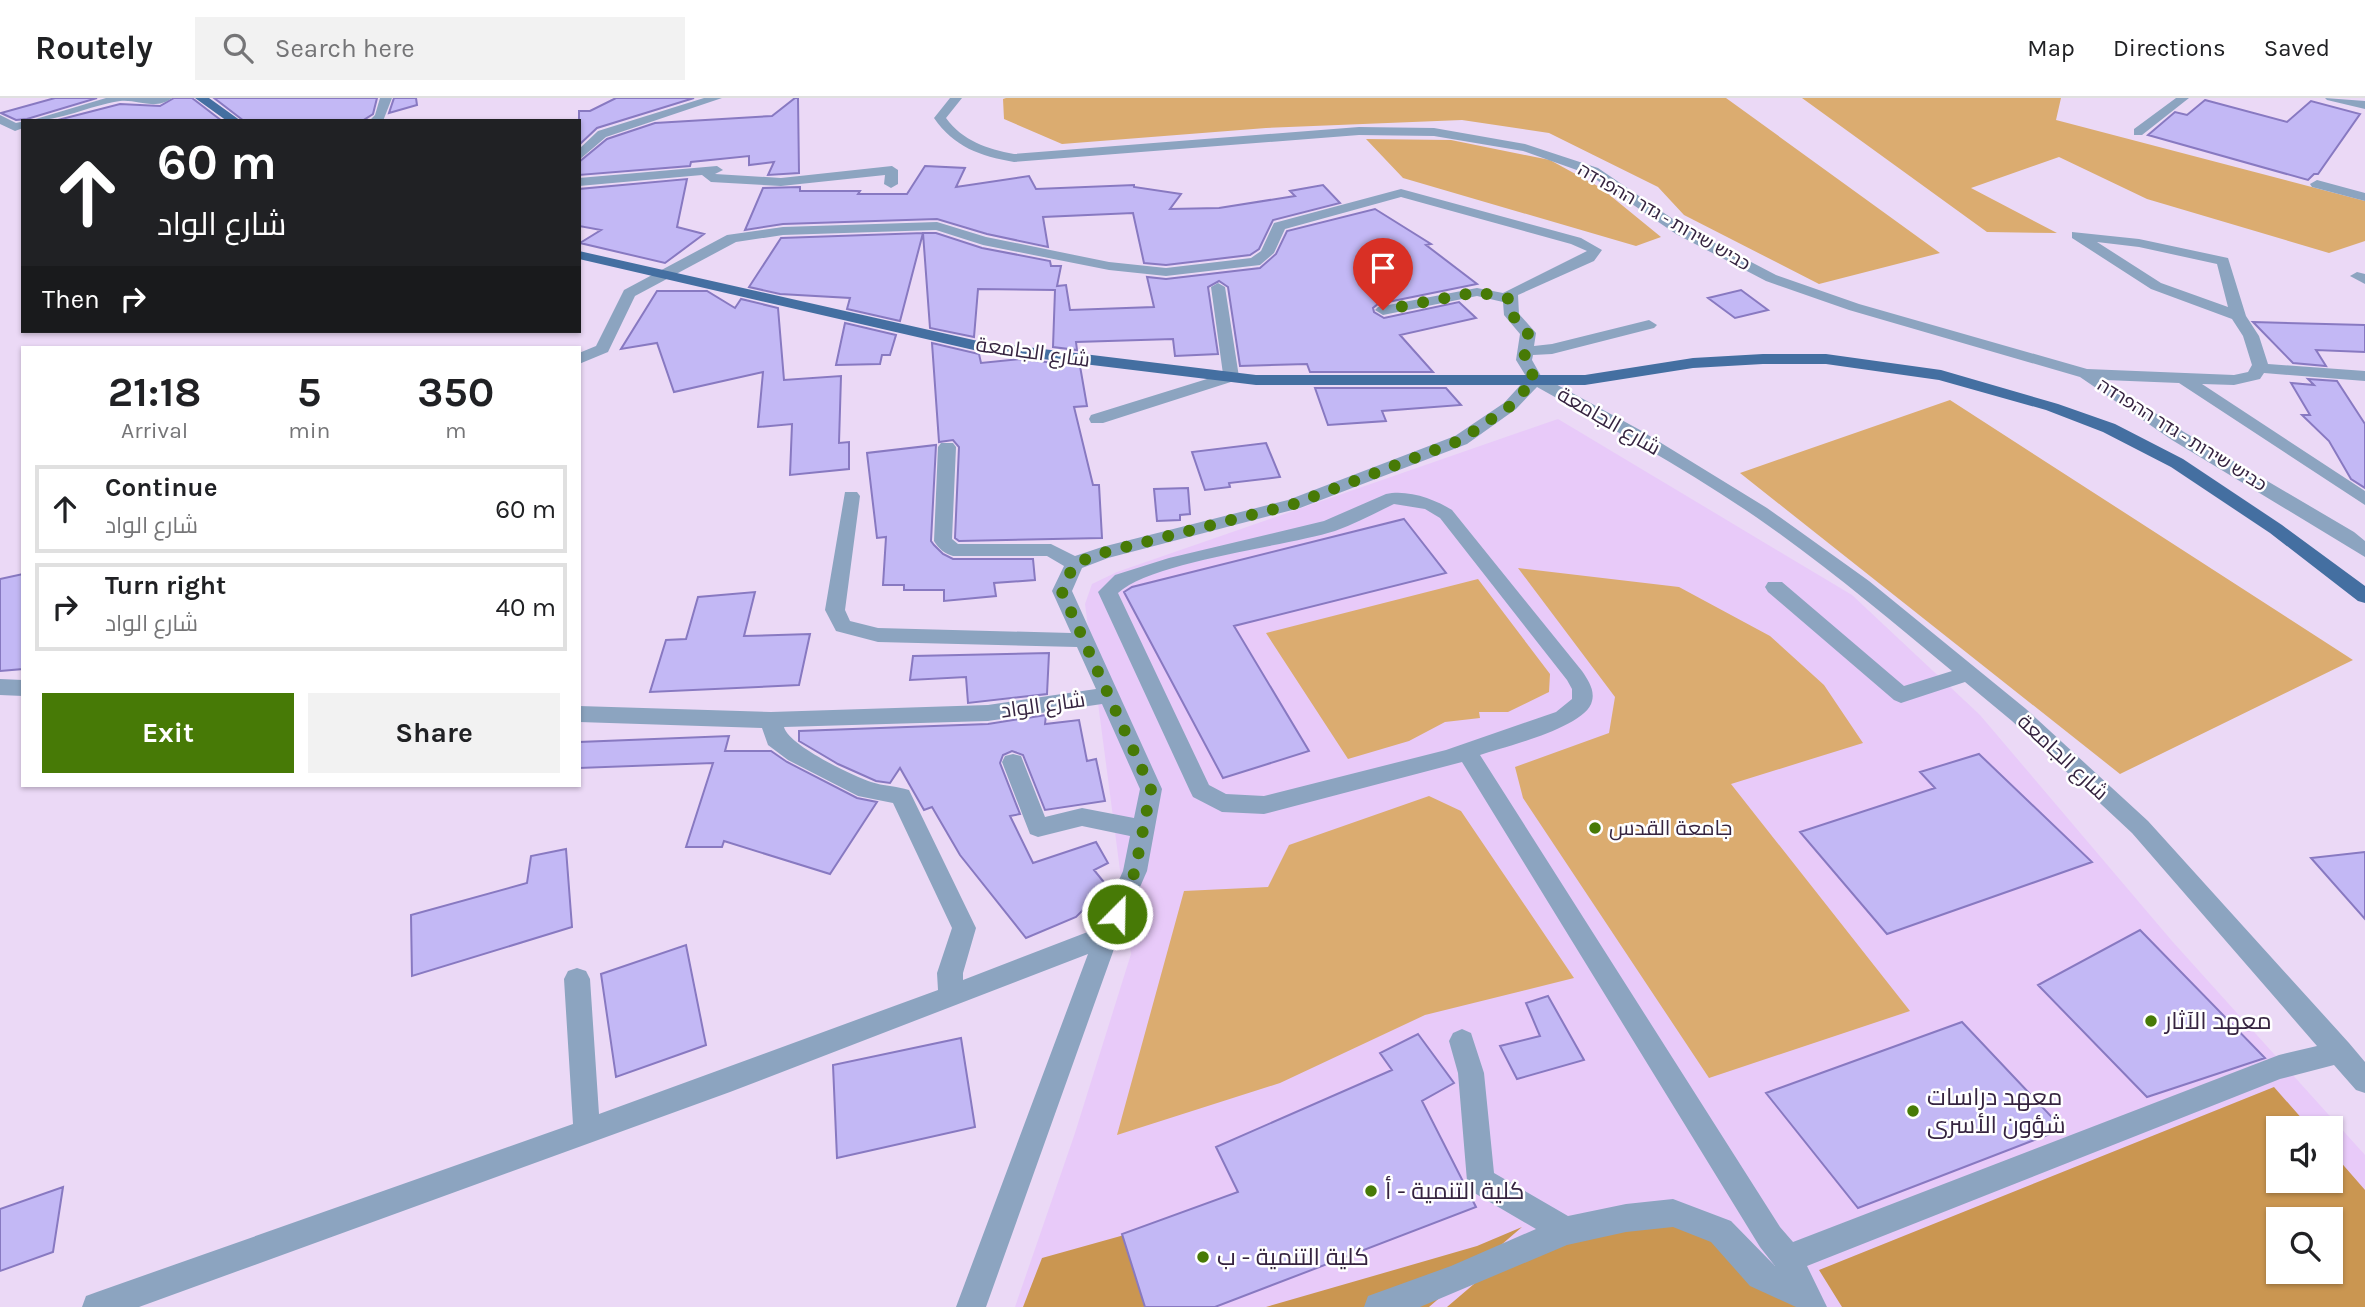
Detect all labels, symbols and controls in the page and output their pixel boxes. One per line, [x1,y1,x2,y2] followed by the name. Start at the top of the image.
[195,17,685,80] search box
[35,29,153,67] text: Routely
[219,29,257,67] icon: search
[275,33,415,64] text: Search here
[2027,34,2075,62] text: Map
[2113,34,2226,62] text: Directions
[2264,34,2330,62] text: Saved
[157,134,277,191] text: 60 m
[42,147,133,238] icon: ahead
[1574,159,1754,275] street label: כביש שירות - גדר ההפרדה
[157,206,287,243] text: شارع الواد
[1353,238,1413,310] pin
[1364,249,1402,287] icon: arrive
[114,280,152,318] icon: right
[42,284,100,315] text: Then
[974,332,1092,374] street label: شارع الجامعة
[108,367,202,417] text: 21:18
[297,367,322,417] text: 5
[417,367,494,417] text: 350
[2093,374,2271,496] street label: כביש שירות - גדר ההפרדה
[1552,382,1665,462] street label: شارع الجامعة
[121,417,188,444] text: Arrival
[288,417,330,444] text: min
[445,417,466,444] text: m
[105,472,217,503] text: Continue
[46,490,84,528] icon: ahead
[495,494,556,525] text: 60 m
[105,512,198,539] text: شارع الواد
[105,570,226,601] text: Turn right
[46,588,84,626] icon: right
[496,592,556,623] text: 40 m
[105,610,198,637] text: شارع الواد
[999,687,1087,725] street label: شارع الواد
[42,693,294,773] button: Exit
[308,693,560,773] button: Share
[2011,709,2113,806] street label: شارع الجامعة
[1609,816,1732,841] place label: جامعة القدس
[1587,820,1603,836] marker: جامعة القدس
[1080,877,1154,951] position arrow
[2163,1007,2272,1035] place label: معهد الآثار
[2143,1013,2159,1029] marker: معهد الآثار
[1927,1083,2066,1139] place label: معهد دراسات شؤون الأسرى
[1905,1103,1921,1119] marker: معهد دراسات شؤون الأسرى
[2266,1116,2343,1284] map controls
[2266,1116,2343,1193] button: sound
[1385,1175,1525,1205] place label: كلية التنمية - أ
[1363,1183,1379,1199] marker: كلية التنمية - أ
[2266,1207,2343,1284] button: search
[1217,1243,1369,1271] place label: كلية التنمية - ب
[1195,1249,1211,1265] marker: كلية التنمية - ب

